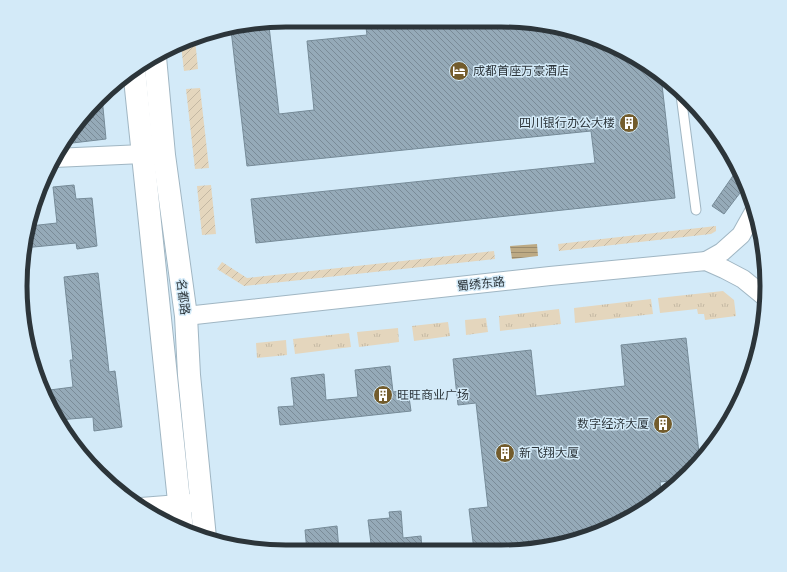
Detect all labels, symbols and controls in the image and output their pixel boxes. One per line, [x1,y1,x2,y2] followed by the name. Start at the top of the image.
[448,60,470,82] hotel icon: 成都首座万豪酒店
[473,64,569,78] place label: 成都首座万豪酒店
[618,112,640,134] building icon: 四川银行办公大楼
[519,116,615,130] place label: 四川银行办公大楼
[456,275,506,293] street label: 蜀绣东路
[174,278,192,316] street label: 名都路
[372,384,394,406] building icon: 旺旺商业广场
[397,388,469,402] place label: 旺旺商业广场
[652,413,674,435] building icon: 数字经济大厦
[577,417,649,431] place label: 数字经济大厦
[494,442,516,464] building icon: 新飞翔大厦
[519,446,579,460] place label: 新飞翔大厦

